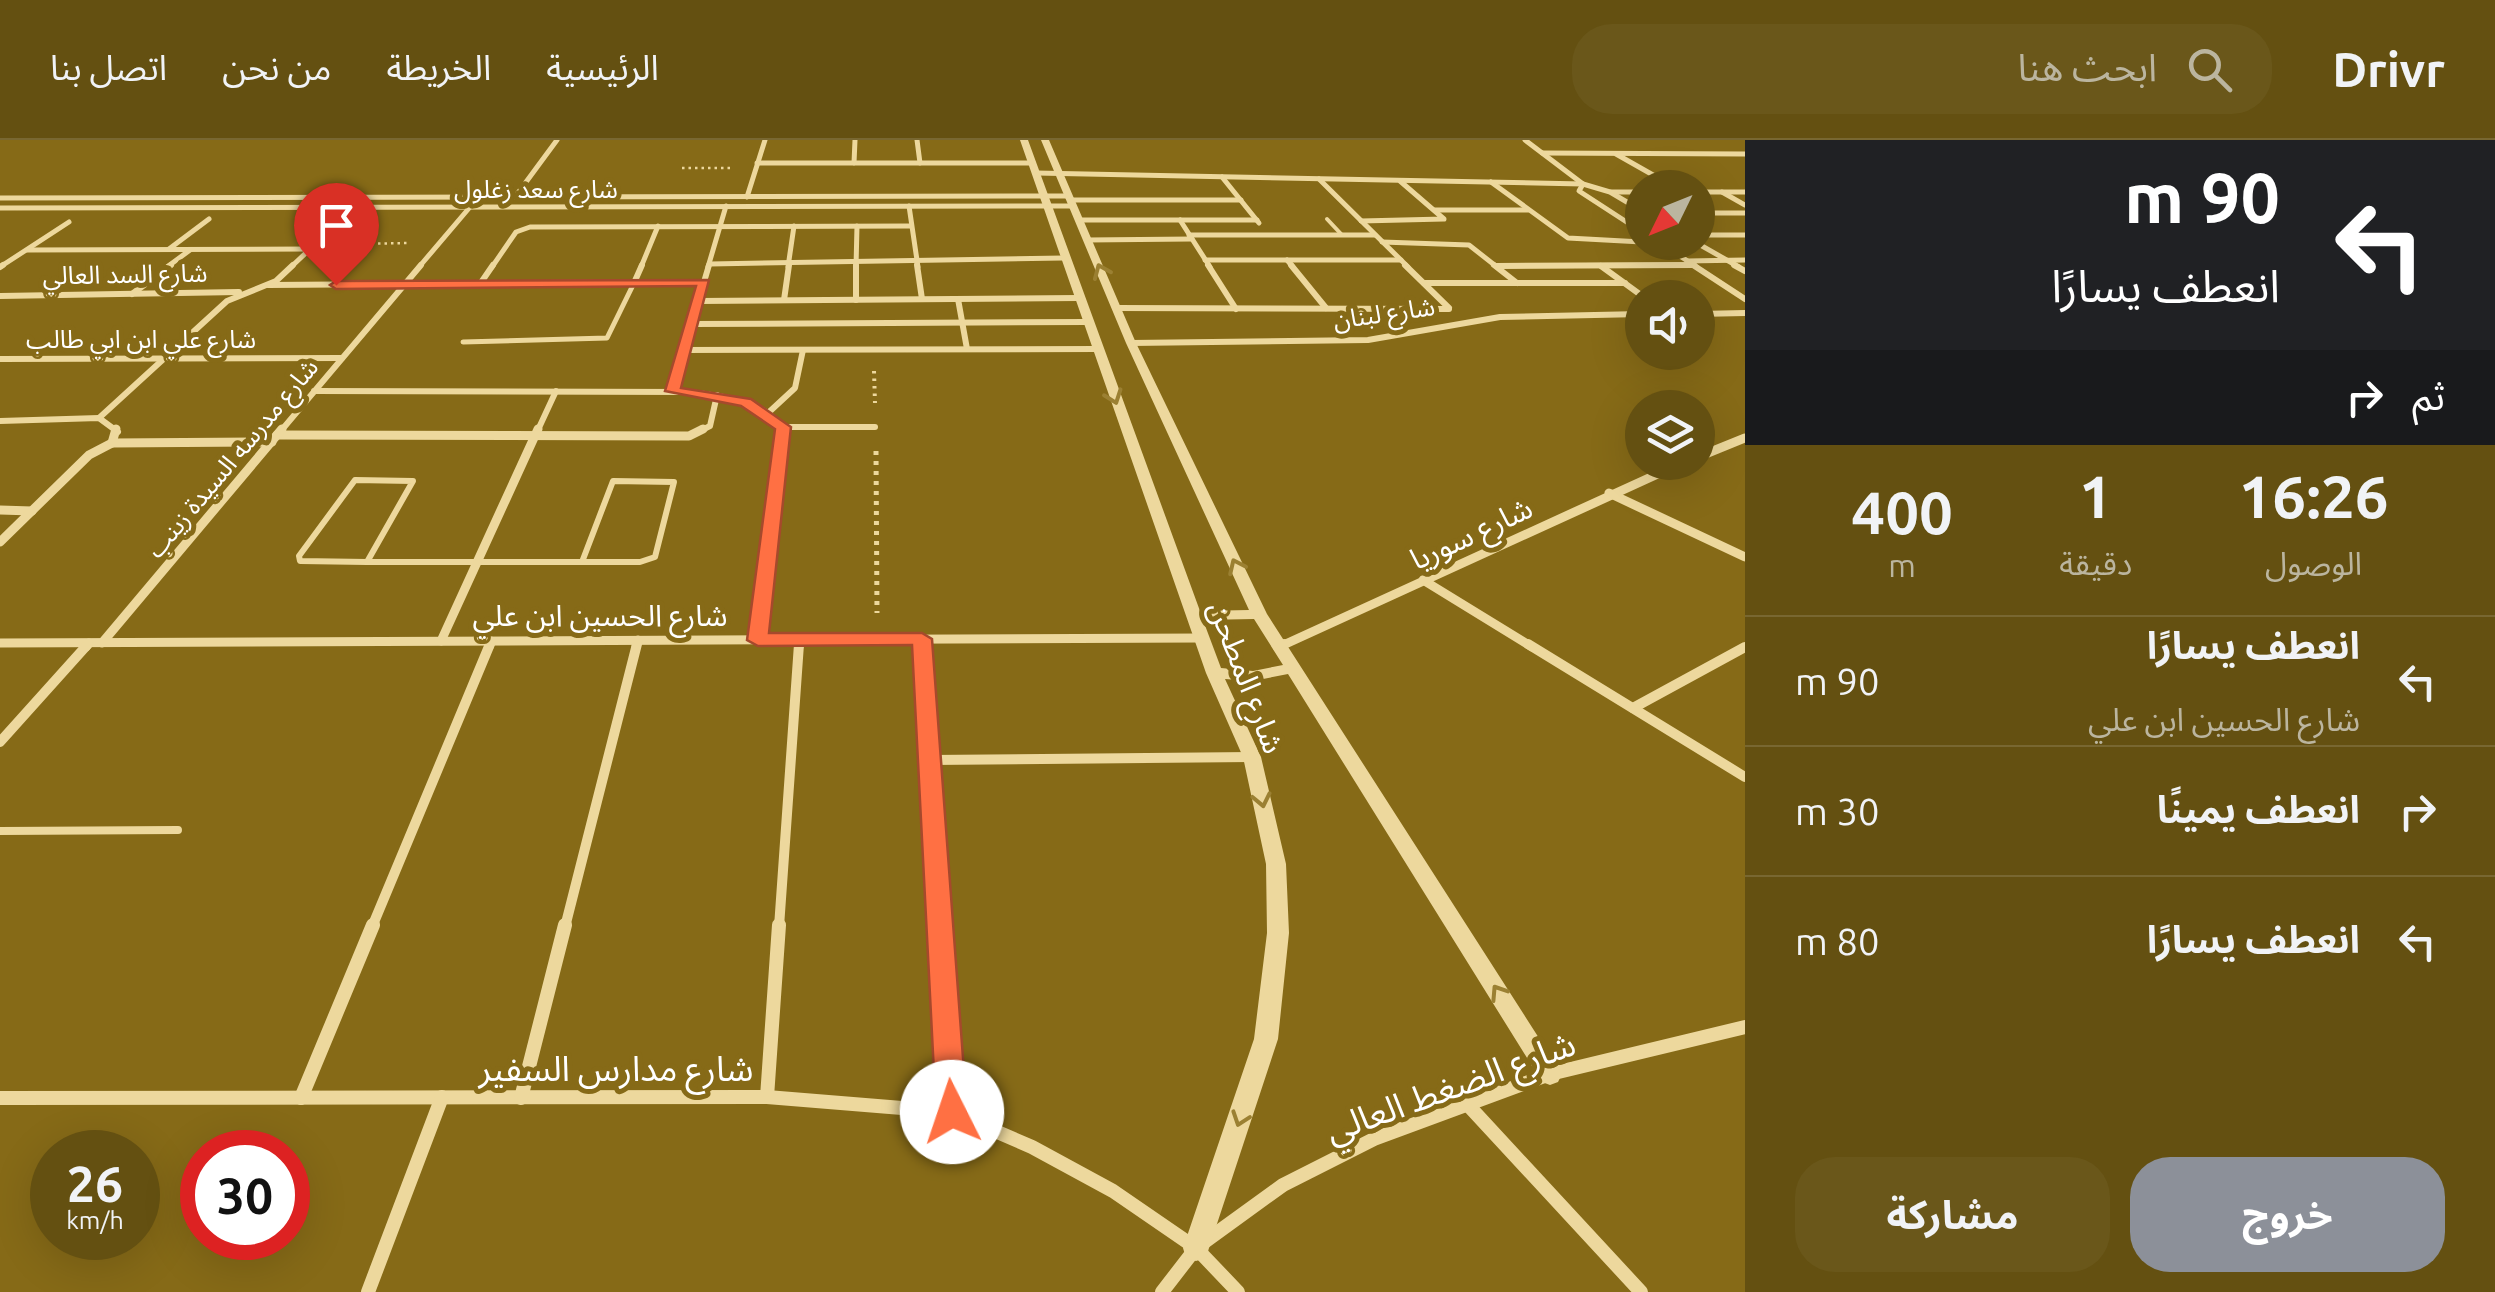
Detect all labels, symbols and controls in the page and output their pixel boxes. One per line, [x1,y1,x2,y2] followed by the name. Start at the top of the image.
[1572,24,2272,114] search box
[2182,42,2237,97] icon: search
[2332,42,2445,96] text: Drivr
[2018,46,2157,88] text: ابحث هنا
[50,47,167,87] text: اتصل بنا
[222,47,331,87] text: من نحن
[386,47,491,87] text: الخريطة
[546,47,659,87] text: الرئيسية
[2124,158,2280,236] text: 90 m
[1625,170,1715,260] north arrow
[1625,170,1715,480] map controls
[454,175,618,208] street label: شارع سعد زغلول
[2315,180,2445,310] icon: left
[294,183,379,286] pin
[309,198,364,253] icon: arrive
[42,259,208,295] street label: شارع السد العالي
[2051,260,2280,311] text: انعطف يسارًا
[1092,263,1112,281] one-way arrow
[1625,280,1715,370] button: sound
[1331,292,1437,339] street label: شارع لبنان
[26,325,256,359] street label: شارع علي ابن ابي طالب
[141,353,327,566] street label: شارع مدرسه السيدة زينب
[2337,370,2392,425] icon: right
[2412,375,2445,417] text: ثم
[1102,387,1122,405] one-way arrow
[1625,390,1715,480] button: layers
[2079,462,2113,529] text: 1
[2239,462,2389,529] text: 16:26
[1851,478,1953,545] text: 400
[1405,490,1540,581] street label: شارع سوريا
[2059,545,2132,581] text: دقيقة
[2265,545,2362,581] text: الوصول
[1888,547,1916,583] text: m
[1229,558,1249,576] one-way arrow
[1197,596,1292,760] street label: شارع المطحن
[473,598,728,639] street label: شارع الحسين ابن علي
[2147,624,2360,666] text: انعطف يسارًا
[2390,654,2445,709] icon: left
[1795,660,1879,702] text: 90 m
[2088,701,2360,737] text: شارع الحسين ابن علي
[2390,784,2445,839] icon: right
[2157,788,2360,830] text: انعطف يمينًا
[1795,790,1879,832] text: 30 m
[1250,791,1271,808] one-way arrow
[2390,914,2445,969] icon: left
[2147,918,2360,960] text: انعطف يسارًا
[1795,920,1879,962] text: 80 m
[1491,985,1510,1003] one-way arrow
[1320,1022,1583,1157] street label: شارع الضغط العالي
[477,1048,754,1095] street label: شارع مدارس السفير
[900,1060,1004,1164] position arrow
[1231,1109,1251,1126] one-way arrow
[180,1130,310,1260] speed limit sign: 30
[67,1155,123,1211] text: 26
[1795,1157,2110,1272] button: مشاركة
[2130,1157,2445,1272] button: خروج
[66,1206,124,1234] text: km/h

